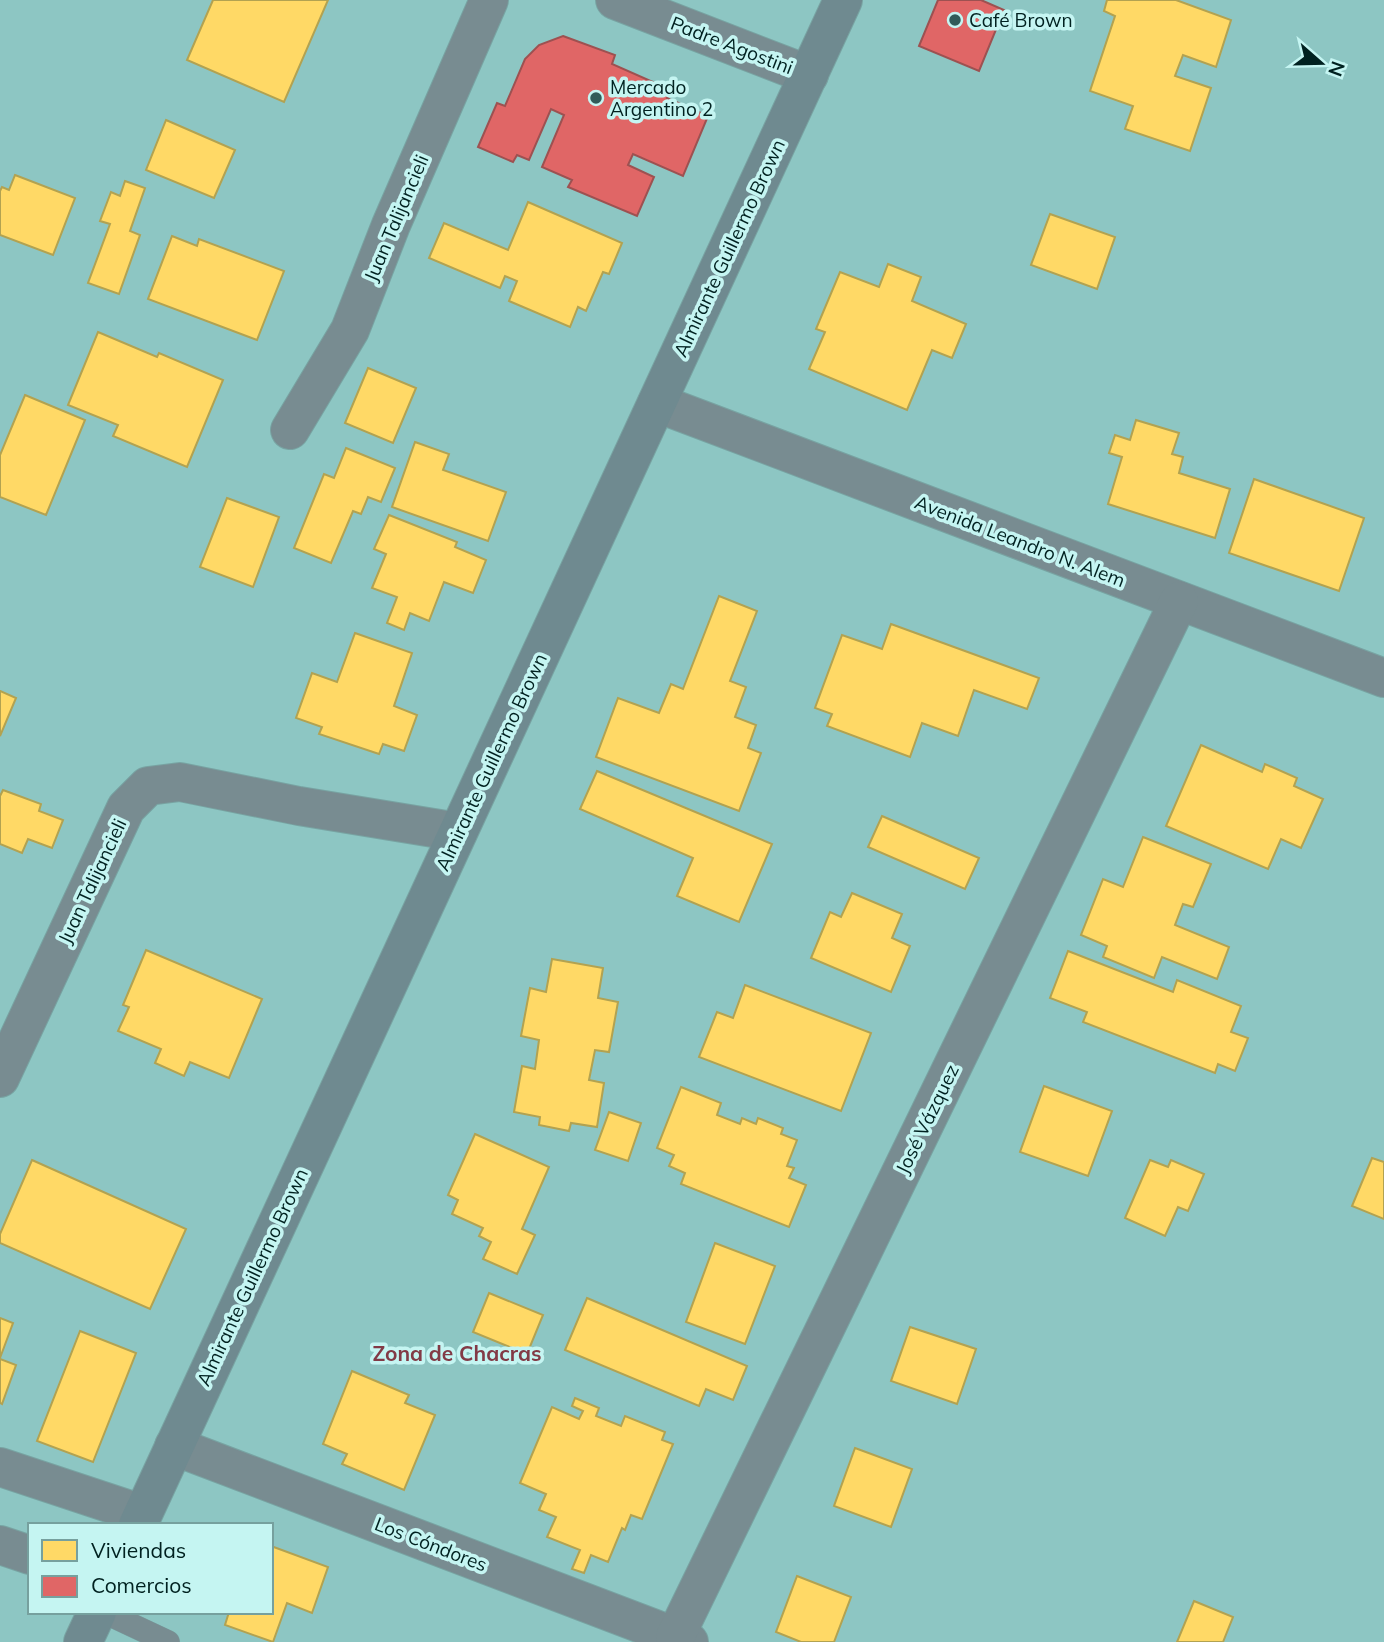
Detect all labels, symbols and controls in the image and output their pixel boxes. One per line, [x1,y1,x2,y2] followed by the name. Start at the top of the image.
[969,8,1073,32] place label: Café Brown
[667,11,797,79] street label: Padre Agostini
[947,12,963,28] marker: Café Brown
[1286,28,1356,98] north arrow
[1323,58,1351,80] text: N
[610,75,713,121] place label: Mercado Argentino 2
[588,90,604,106] marker: Mercado Argentino 2
[668,135,790,361] street label: Almirante Guillermo Brown
[358,151,434,285] street label: Juan Talijancieli
[911,490,1129,592] street label: Avenida Leandro N. Alem
[430,649,552,875] street label: Almirante Guillermo Brown
[52,815,132,947] street label: Juan Talijancieli
[890,1060,964,1178] street label: José Vázquez
[191,1164,313,1390] street label: Almirante Guillermo Brown
[373,1340,541,1366] district label: Zona de Chacras
[371,1512,491,1576] street label: Los Cóndores
[28,1523,273,1614] legend
[91,1537,186,1563] text: Viviendas
[91,1572,192,1598] text: Comercios

